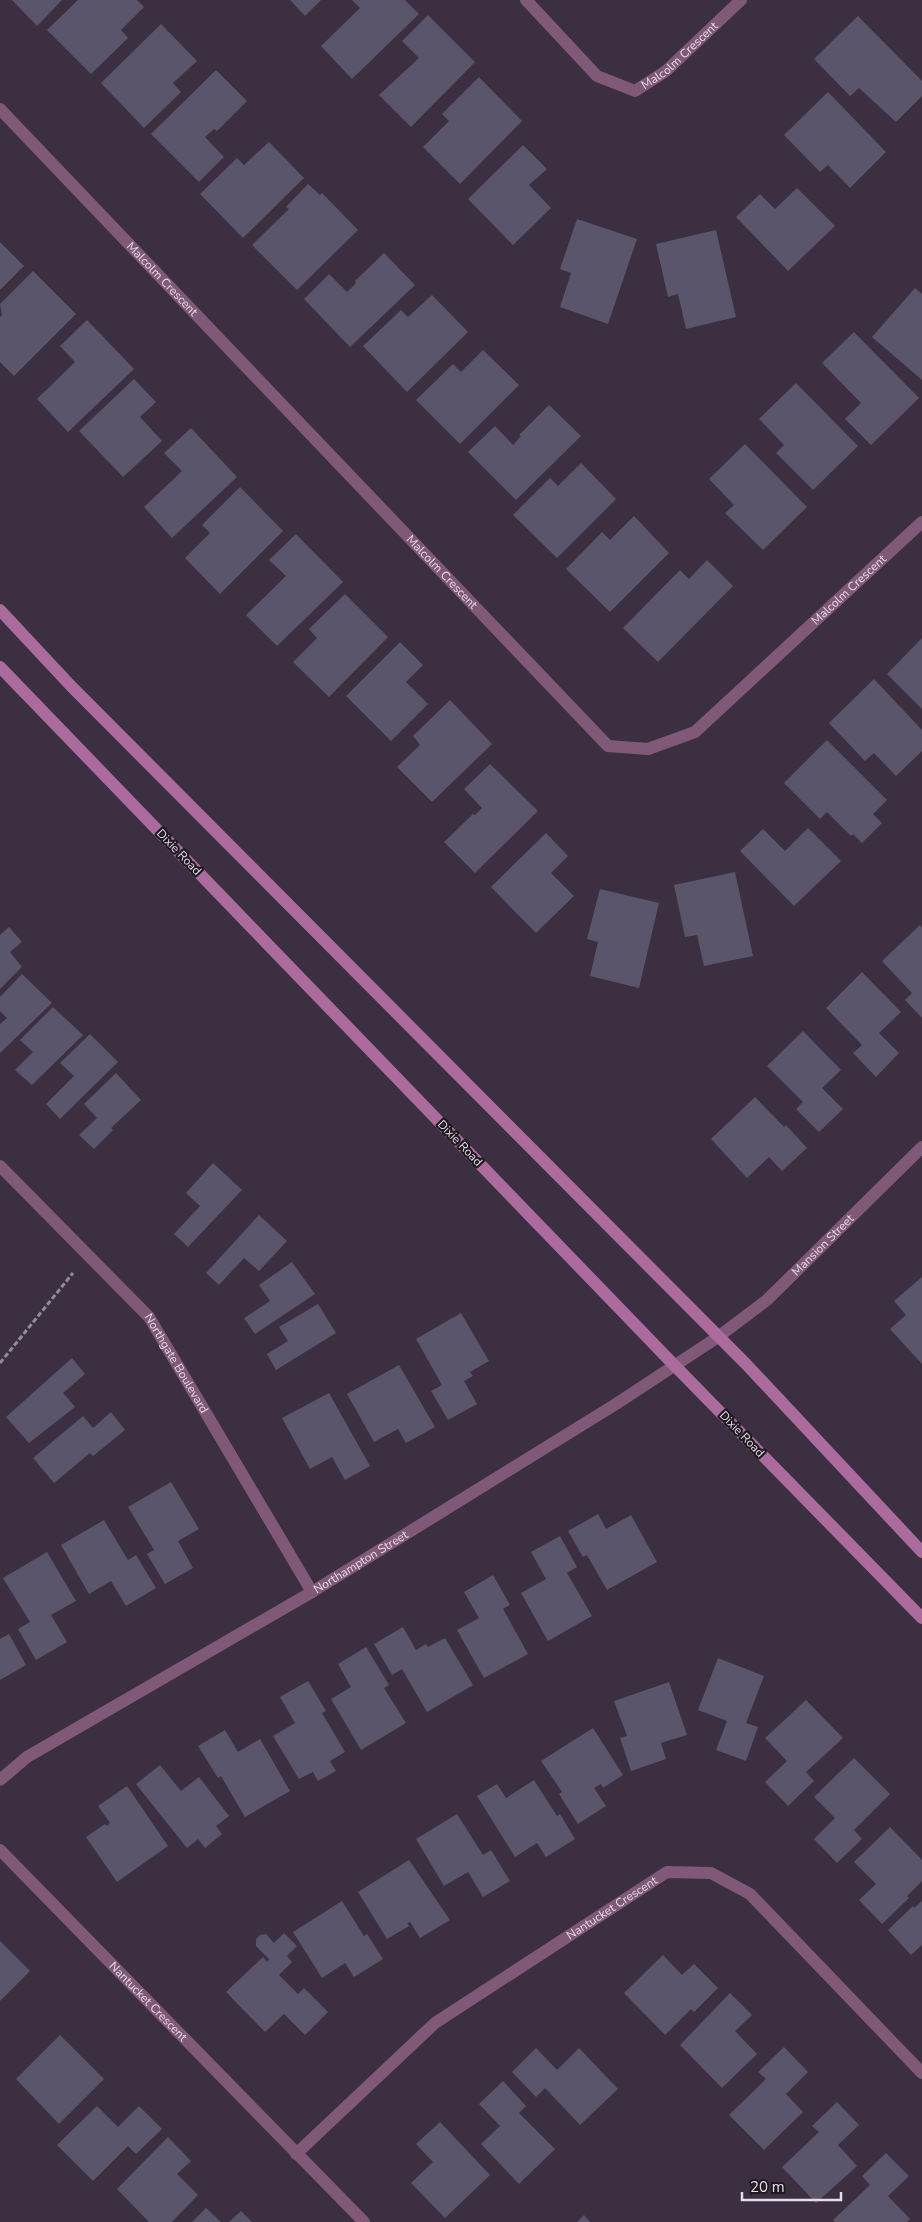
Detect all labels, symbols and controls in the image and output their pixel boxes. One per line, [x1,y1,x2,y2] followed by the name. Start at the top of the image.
[638,18,722,93] street label: Malcolm Crescent
[123,239,202,320] street label: Malcolm Crescent
[403,532,482,613] street label: Malcolm Crescent
[808,551,890,629] street label: Malcolm Crescent
[153,826,205,878] street label: Dixie Road
[434,1117,486,1169] street label: Dixie Road
[788,1210,858,1279] street label: Mansion Street
[141,1311,212,1416] street label: Northgate Boulevard
[716,1408,768,1460] street label: Dixie Road
[310,1526,412,1597] street label: Northampton Street
[563,1872,661,1943] street label: Nantucket Crescent
[106,1958,191,2045] street label: Nantucket Crescent
[742,2170,841,2202] scale bar
[750,2177,785,2197] text: 20 m

